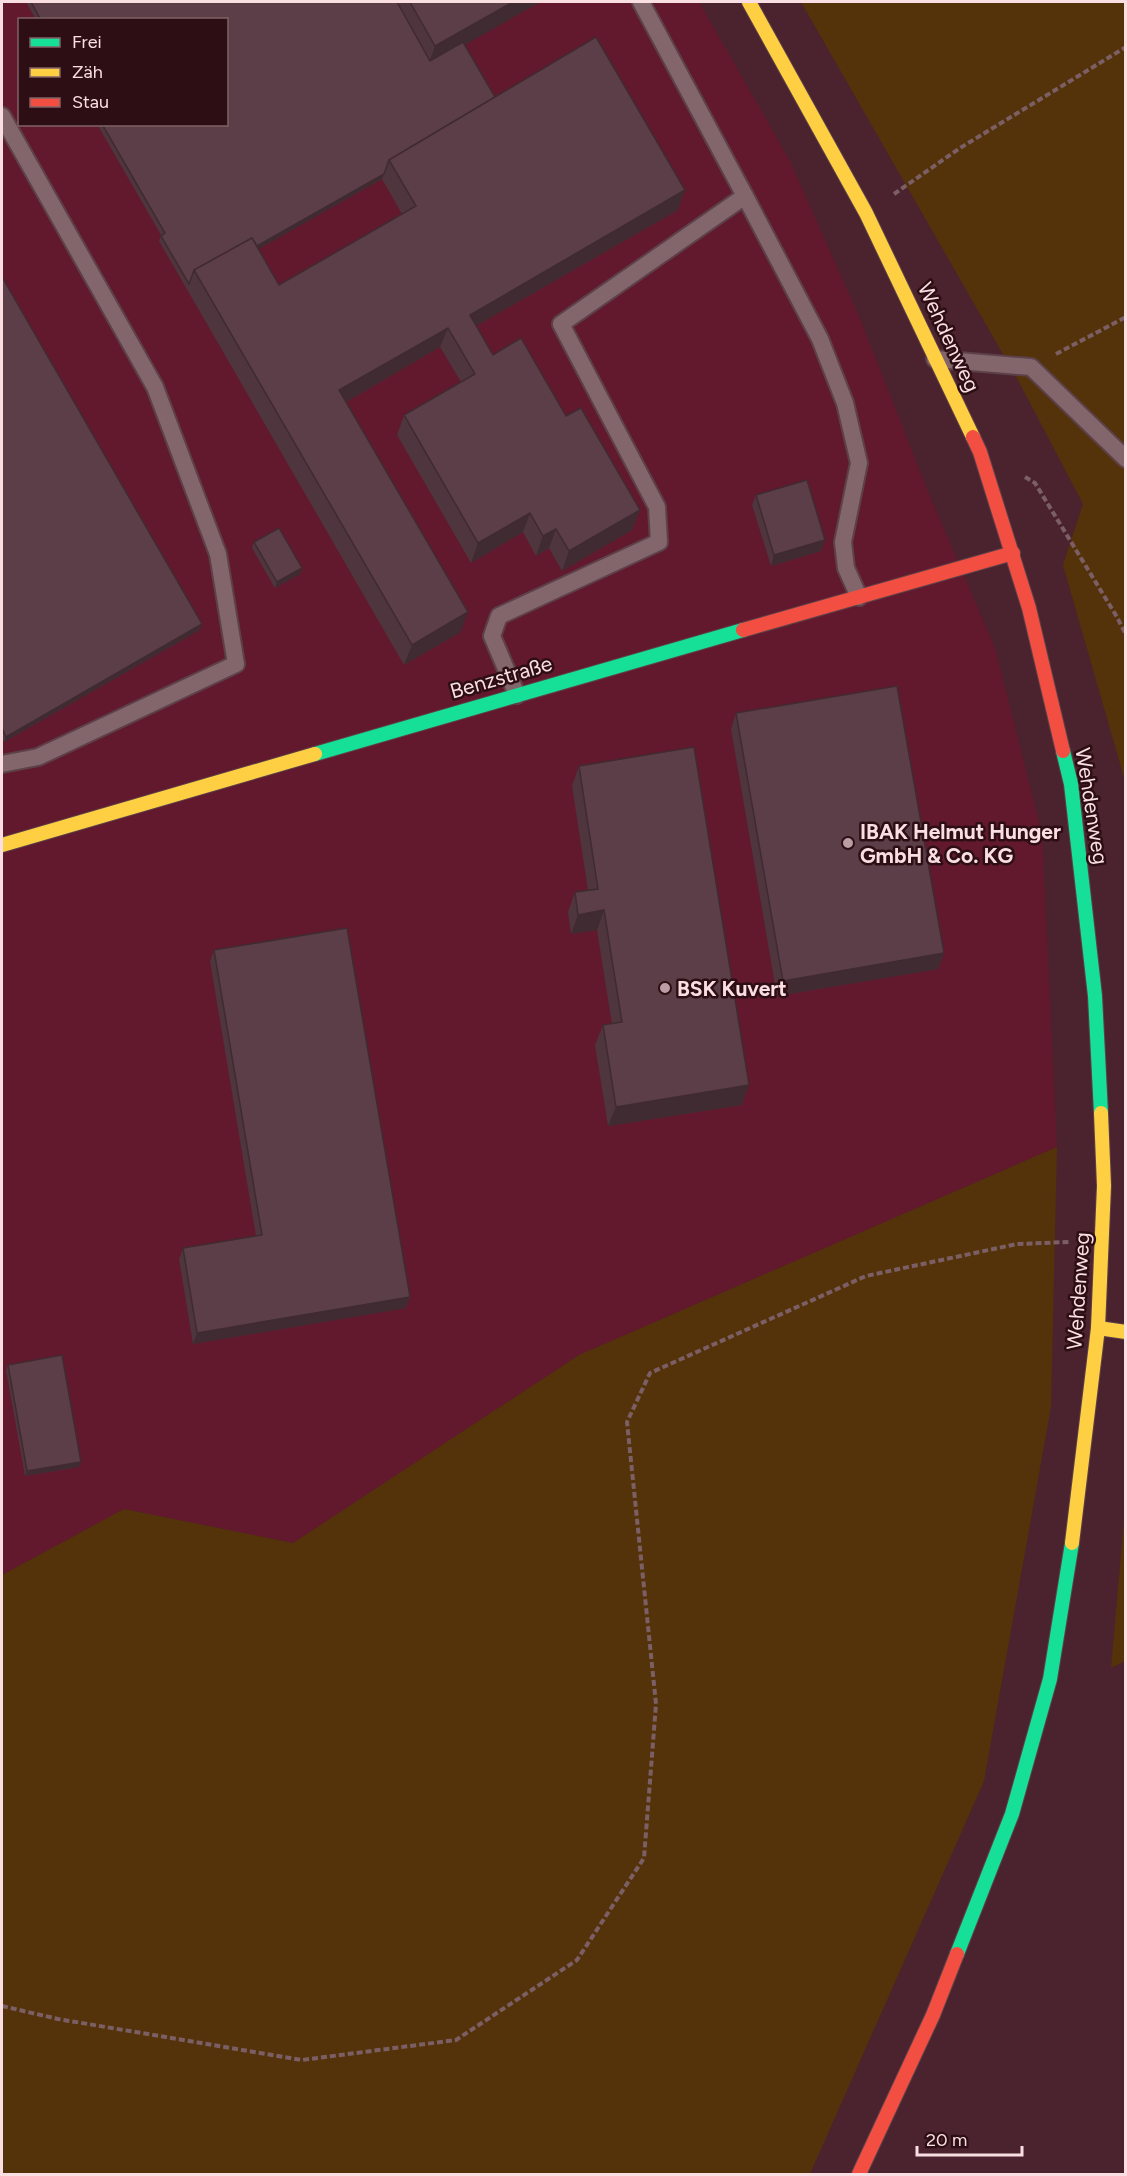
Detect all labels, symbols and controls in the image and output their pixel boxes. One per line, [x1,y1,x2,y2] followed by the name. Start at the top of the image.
[18,18,228,126] legend
[72,31,102,53] text: Frei
[72,61,103,83] text: Zäh
[72,91,109,113] text: Stau
[913,278,985,396] street label: Wehdenweg
[447,650,555,704] street label: Benzstraße
[1070,746,1114,866] street label: Wehdenweg
[860,819,1061,868] place label: IBAK Helmut Hunger GmbH & Co. KG
[841,836,855,850] marker: IBAK Helmut Hunger GmbH & Co. KG
[677,976,787,1001] place label: BSK Kuvert
[658,981,672,995] marker: BSK Kuvert
[1061,1231,1095,1351] street label: Wehdenweg
[917,2119,1022,2157] scale bar
[926,2129,967,2151] text: 20 m

